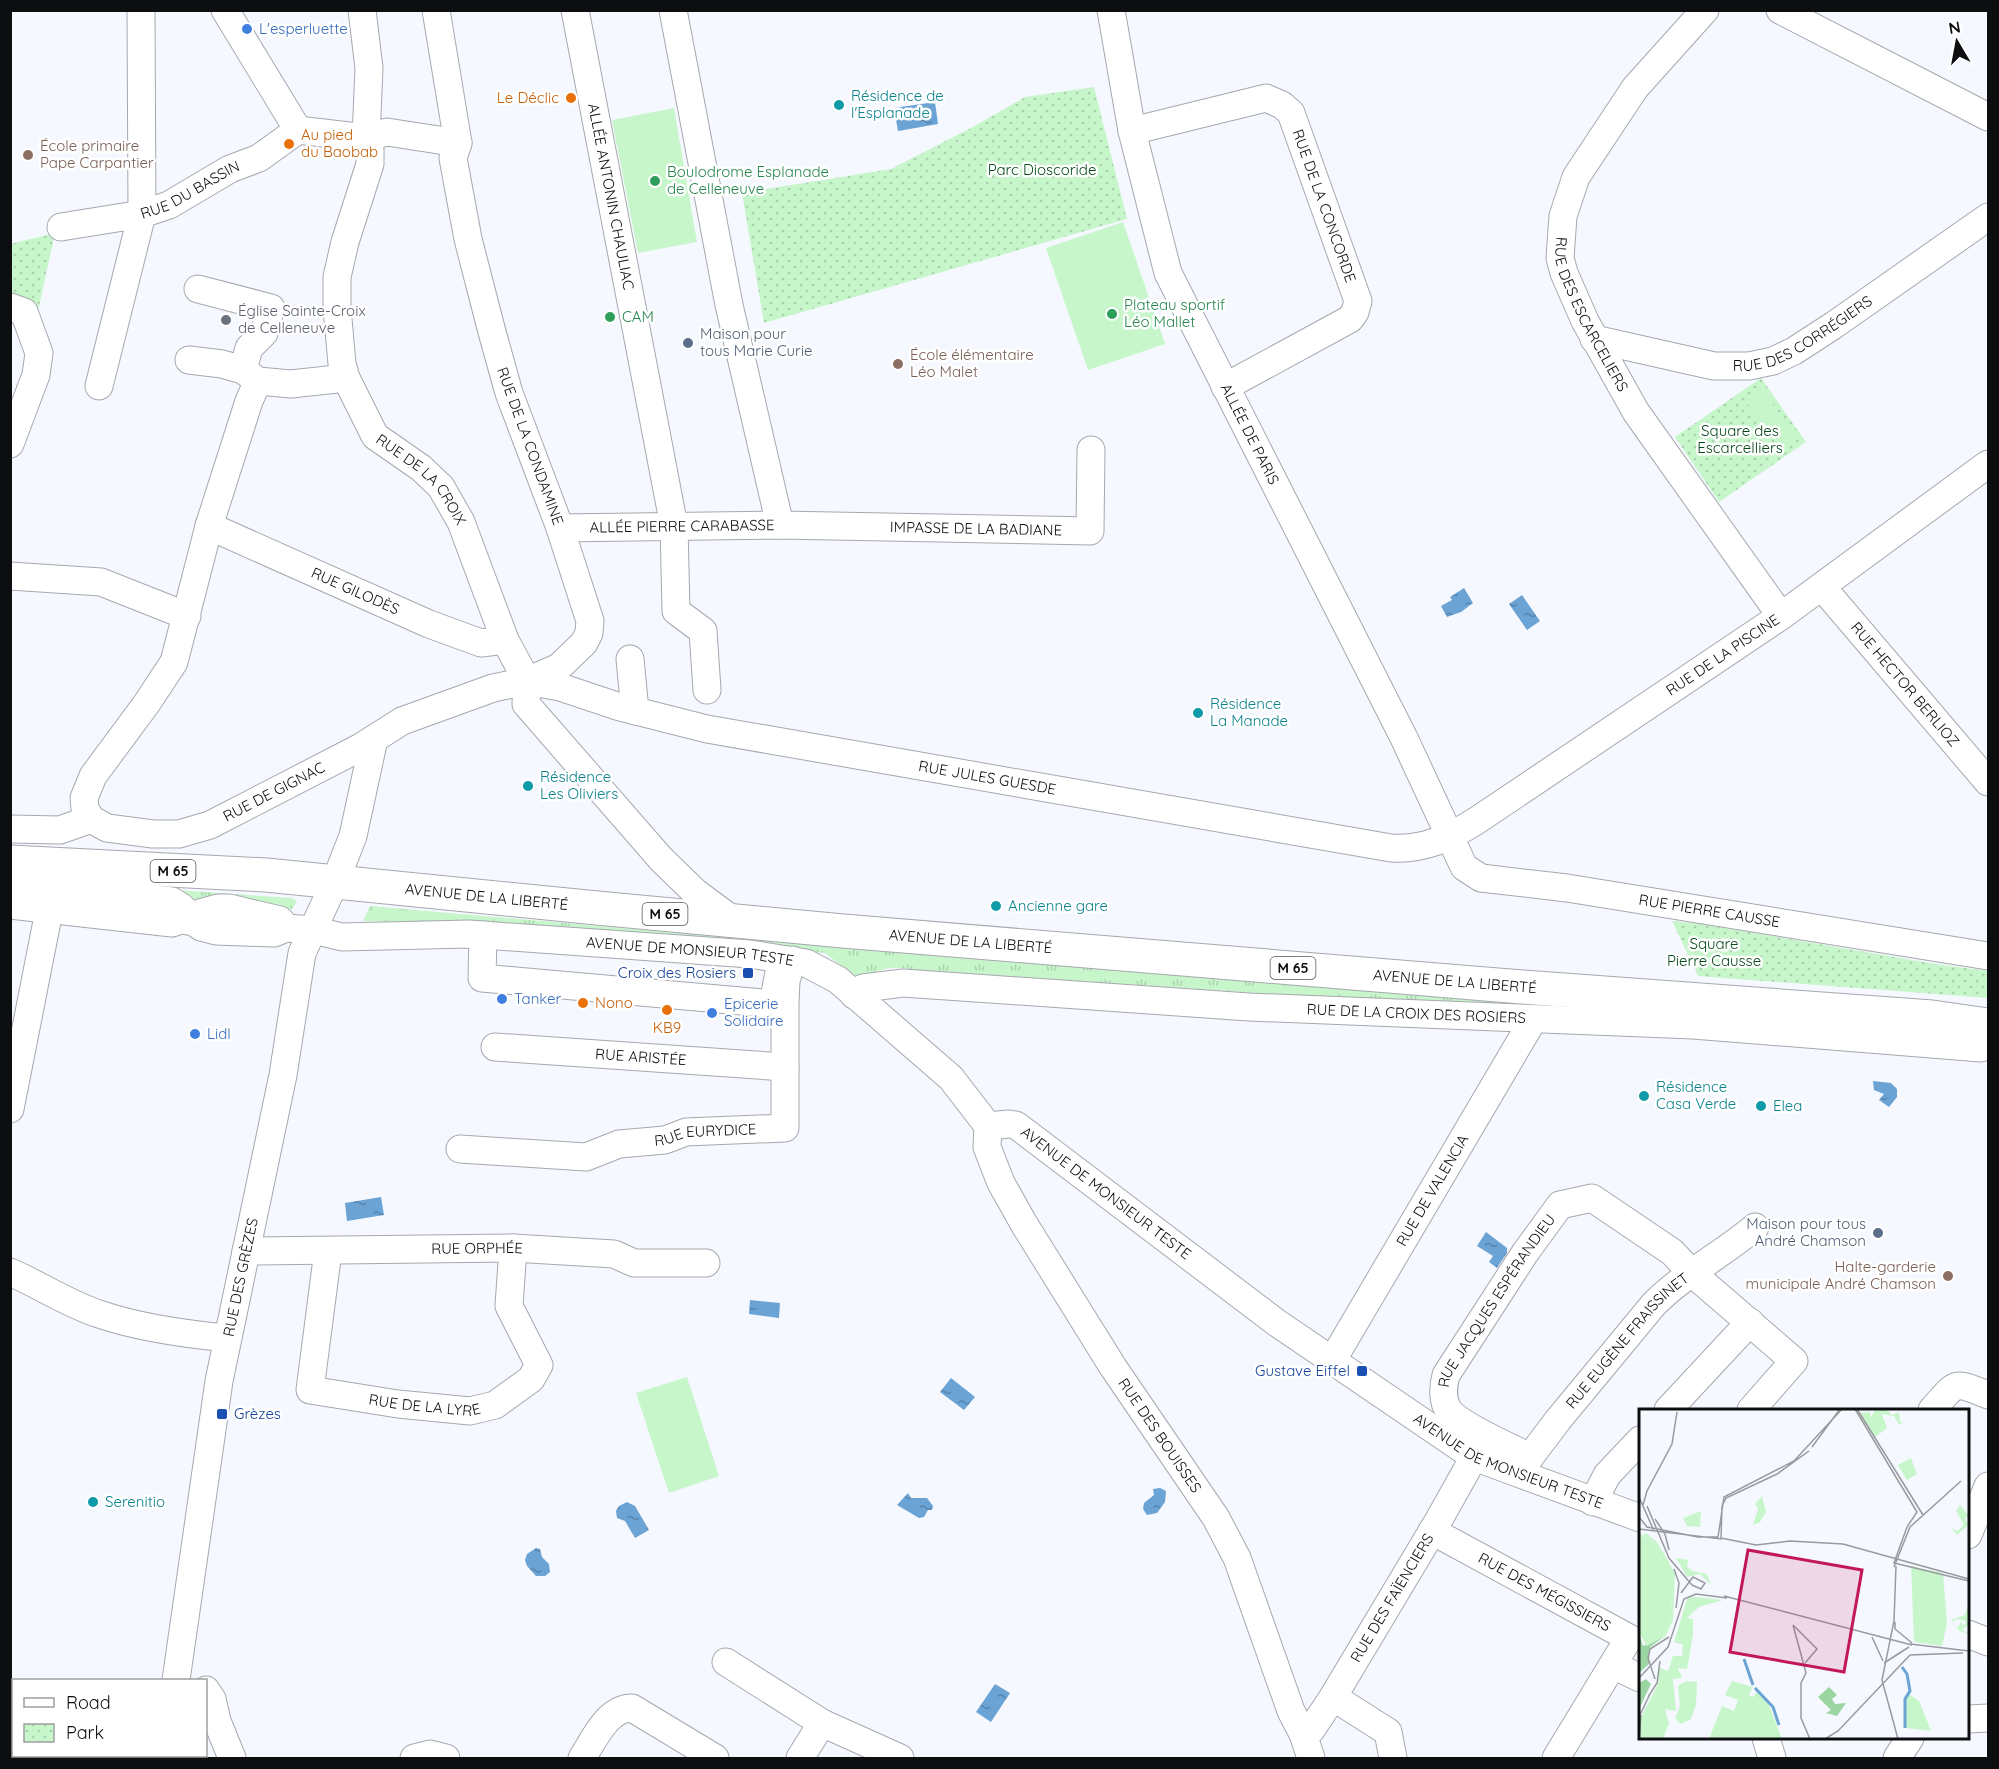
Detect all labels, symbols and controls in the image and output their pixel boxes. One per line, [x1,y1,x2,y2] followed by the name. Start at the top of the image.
[1927,12,1987,72] north arrow
[1947,16,1962,38] text: N
[259,19,348,38] place label: L'esperluette
[240,22,254,36] marker: L'esperluette
[851,86,944,122] place label: Résidence de l'Esplanade
[497,88,559,107] place label: Le Déclic
[564,91,578,105] marker: Le Déclic
[832,98,846,112] marker: Résidence de l'Esplanade
[584,102,639,292] street label: ALLÉE ANTONIN CHAULIAC
[301,125,378,161] place label: Au pied du Baobab
[1288,126,1361,285] street label: RUE DE LA CONCORDE
[40,136,154,172] place label: École primaire Pape Carpantier
[282,137,296,151] marker: Au pied du Baobab
[21,148,35,162] marker: École primaire Pape Carpantier
[138,156,242,223] street label: RUE DU BASSIN
[988,160,1096,179] park label: Parc Dioscoride
[667,162,829,198] place label: Boulodrome Esplanade de Celleneuve
[648,174,662,188] marker: Boulodrome Esplanade de Celleneuve
[1551,236,1633,395] street label: RUE DES ESCARCELIERS
[1733,291,1876,375] street label: RUE DES CORRÉGIERS
[1124,295,1226,331] place label: Plateau sportif Léo Mallet
[238,301,366,337] place label: Église Sainte-Croix de Celleneuve
[622,307,654,326] place label: CAM
[1105,307,1119,321] marker: Plateau sportif Léo Mallet
[603,310,617,324] marker: CAM
[219,313,233,327] marker: Église Sainte-Croix de Celleneuve
[700,324,813,360] place label: Maison pour tous Marie Curie
[681,336,695,350] marker: Maison pour tous Marie Curie
[910,345,1034,381] place label: École élémentaire Léo Malet
[891,357,905,371] marker: École élémentaire Léo Malet
[493,364,568,527] street label: RUE DE LA CONDAMINE
[1217,380,1284,488] street label: ALLÉE DE PARIS
[1697,421,1783,457] park label: Square des Escarcelliers
[372,430,471,528] street label: RUE DE LA CROIX
[589,515,775,537] street label: ALLÉE PIERRE CARABASSE
[890,517,1062,539] street label: IMPASSE DE LA BADIANE
[308,563,402,619] street label: RUE GILODÈS
[1662,610,1783,700] street label: RUE DE LA PISCINE
[1847,618,1964,750] street label: RUE HECTOR BERLIOZ
[1210,694,1288,730] place label: Résidence La Manade
[1191,706,1205,720] marker: Résidence La Manade
[917,756,1058,799] street label: RUE JULES GUESDE
[220,757,328,826] street label: RUE DE GIGNAC
[540,767,618,803] place label: Résidence Les Oliviers
[521,779,535,793] marker: Résidence Les Oliviers
[150,860,195,882] road number: M 65
[404,879,569,914] street label: AVENUE DE LA LIBERTÉ
[1637,890,1781,931] street label: RUE PIERRE CAUSSE
[1008,896,1108,915] place label: Ancienne gare
[989,899,1003,913] marker: Ancienne gare
[642,903,688,925] road number: M 65
[888,925,1053,957] street label: AVENUE DE LA LIBERTÉ
[585,932,795,970] street label: AVENUE DE MONSIEUR TESTE
[1667,934,1761,970] park label: Square Pierre Causse
[1270,957,1316,979] road number: M 65
[618,963,736,982] place label: Croix des Rosiers
[1373,965,1537,997] street label: AVENUE DE LA LIBERTÉ
[741,966,755,980] marker: Croix des Rosiers
[514,989,561,1008] place label: Tanker
[495,992,509,1006] marker: Tanker
[595,993,633,1012] place label: Nono
[724,994,783,1030] place label: Epicerie Solidaire
[576,996,590,1010] marker: Nono
[1306,999,1526,1027] street label: RUE DE LA CROIX DES ROSIERS
[660,1003,674,1017] marker: KB9
[705,1006,719,1020] marker: Epicerie Solidaire
[653,1018,681,1037] place label: KB9
[207,1024,231,1043] place label: Lidl
[188,1027,202,1041] marker: Lidl
[594,1044,687,1069] street label: RUE ARISTÉE
[1656,1077,1736,1113] place label: Résidence Casa Verde
[1637,1089,1651,1103] marker: Résidence Casa Verde
[1773,1096,1802,1115] place label: Elea
[1754,1099,1768,1113] marker: Elea
[653,1119,757,1150] street label: RUE EURYDICE
[1017,1122,1195,1263] street label: AVENUE DE MONSIEUR TESTE
[1392,1131,1473,1250] street label: RUE DE VALENCIA
[1434,1210,1559,1389] street label: RUE JACQUES ESPÉRANDIEU
[1746,1214,1866,1250] place label: Maison pour tous André Chamson
[219,1216,262,1338] street label: RUE DES GRÈZES
[1871,1226,1885,1240] marker: Maison pour tous André Chamson
[431,1238,523,1258] street label: RUE ORPHÉE
[1746,1257,1936,1293] place label: Halte-garderie municipale André Chamson
[1561,1268,1692,1412] street label: RUE EUGÈNE FRAISSINET
[1941,1269,1955,1283] marker: Halte-garderie municipale André Chamson
[1255,1361,1350,1380] place label: Gustave Eiffel
[1355,1364,1369,1378] marker: Gustave Eiffel
[1114,1374,1206,1496] street label: RUE DES BOUISSES
[367,1389,483,1420] street label: RUE DE LA LYRE
[234,1404,281,1423] place label: Grèzes
[215,1407,229,1421] marker: Grèzes
[1410,1409,1606,1513] street label: AVENUE DE MONSIEUR TESTE
[1639,1409,1969,1739] inset map
[105,1492,165,1511] place label: Serenitio
[86,1495,100,1509] marker: Serenitio
[1346,1530,1438,1666] street label: RUE DES FAÏENCIERS
[1475,1548,1614,1635] street label: RUE DES MÉGISSIERS
[12,1679,207,1757] legend
[66,1691,111,1714] text: Road
[66,1721,104,1744] text: Park

